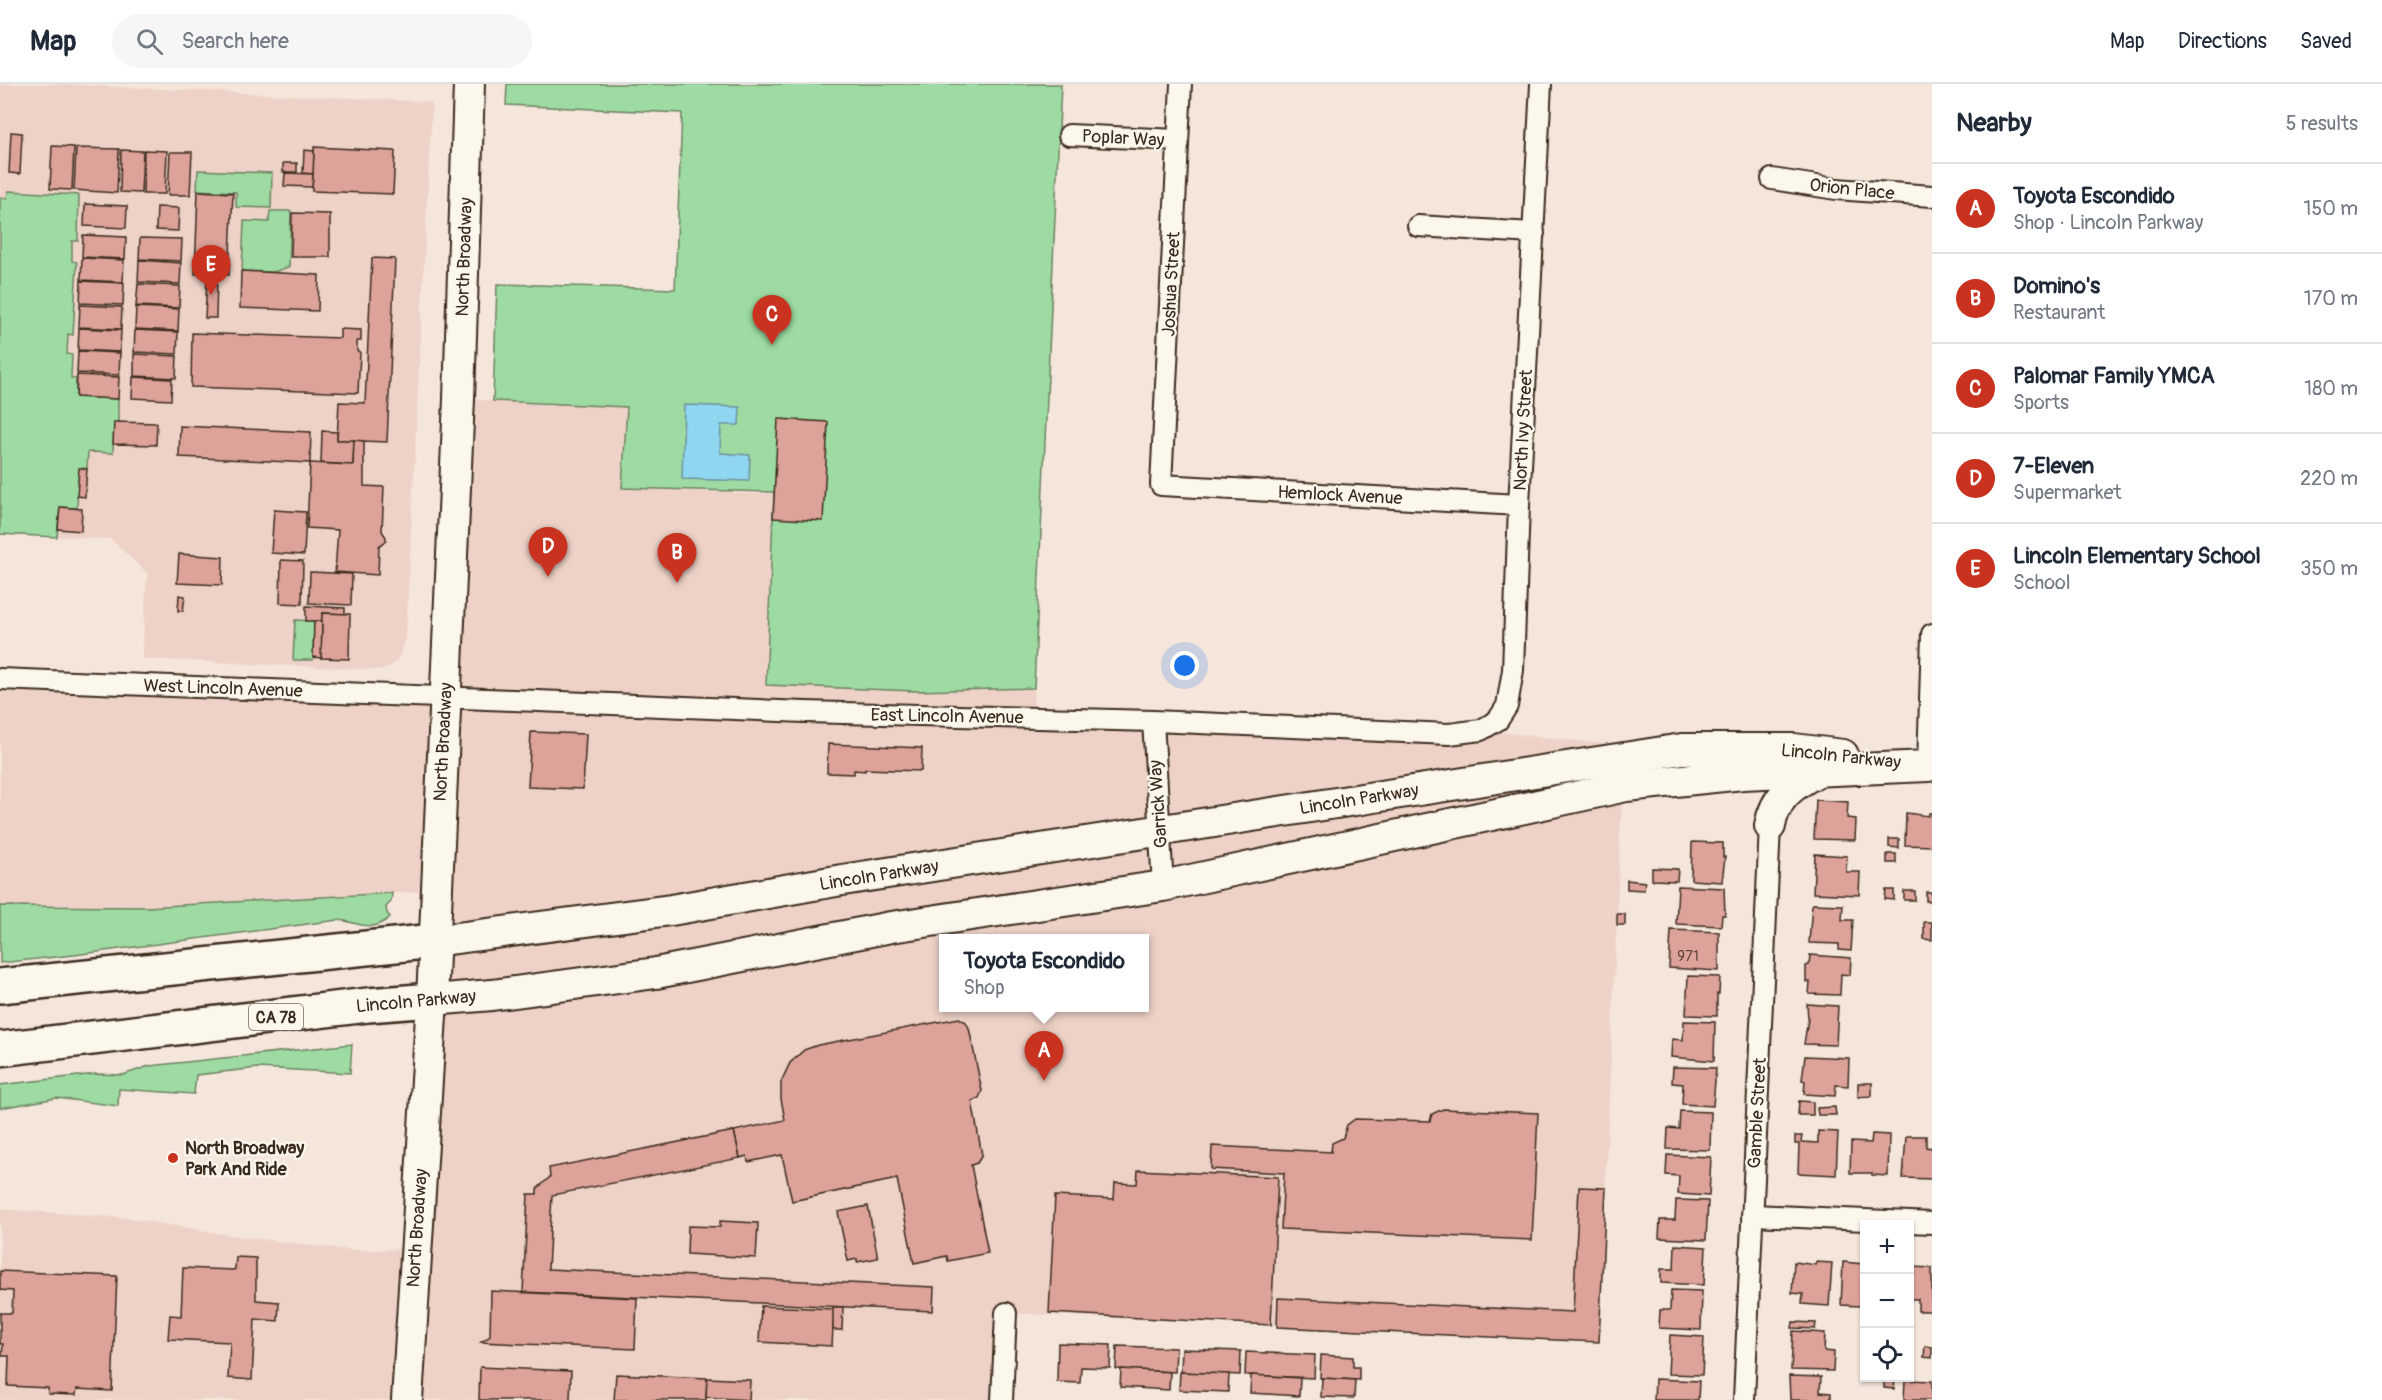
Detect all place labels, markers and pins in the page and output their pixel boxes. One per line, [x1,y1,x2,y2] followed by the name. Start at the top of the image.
[192,246,230,295] pin: E
[752,296,792,345] pin: C
[528,528,568,577] pin: D
[658,534,696,583] pin: B
[1024,1032,1064,1081] pin: A
[185,1137,304,1181] place label: North Broadway Park And Ride
[166,1151,180,1165] marker: North Broadway Park And Ride

